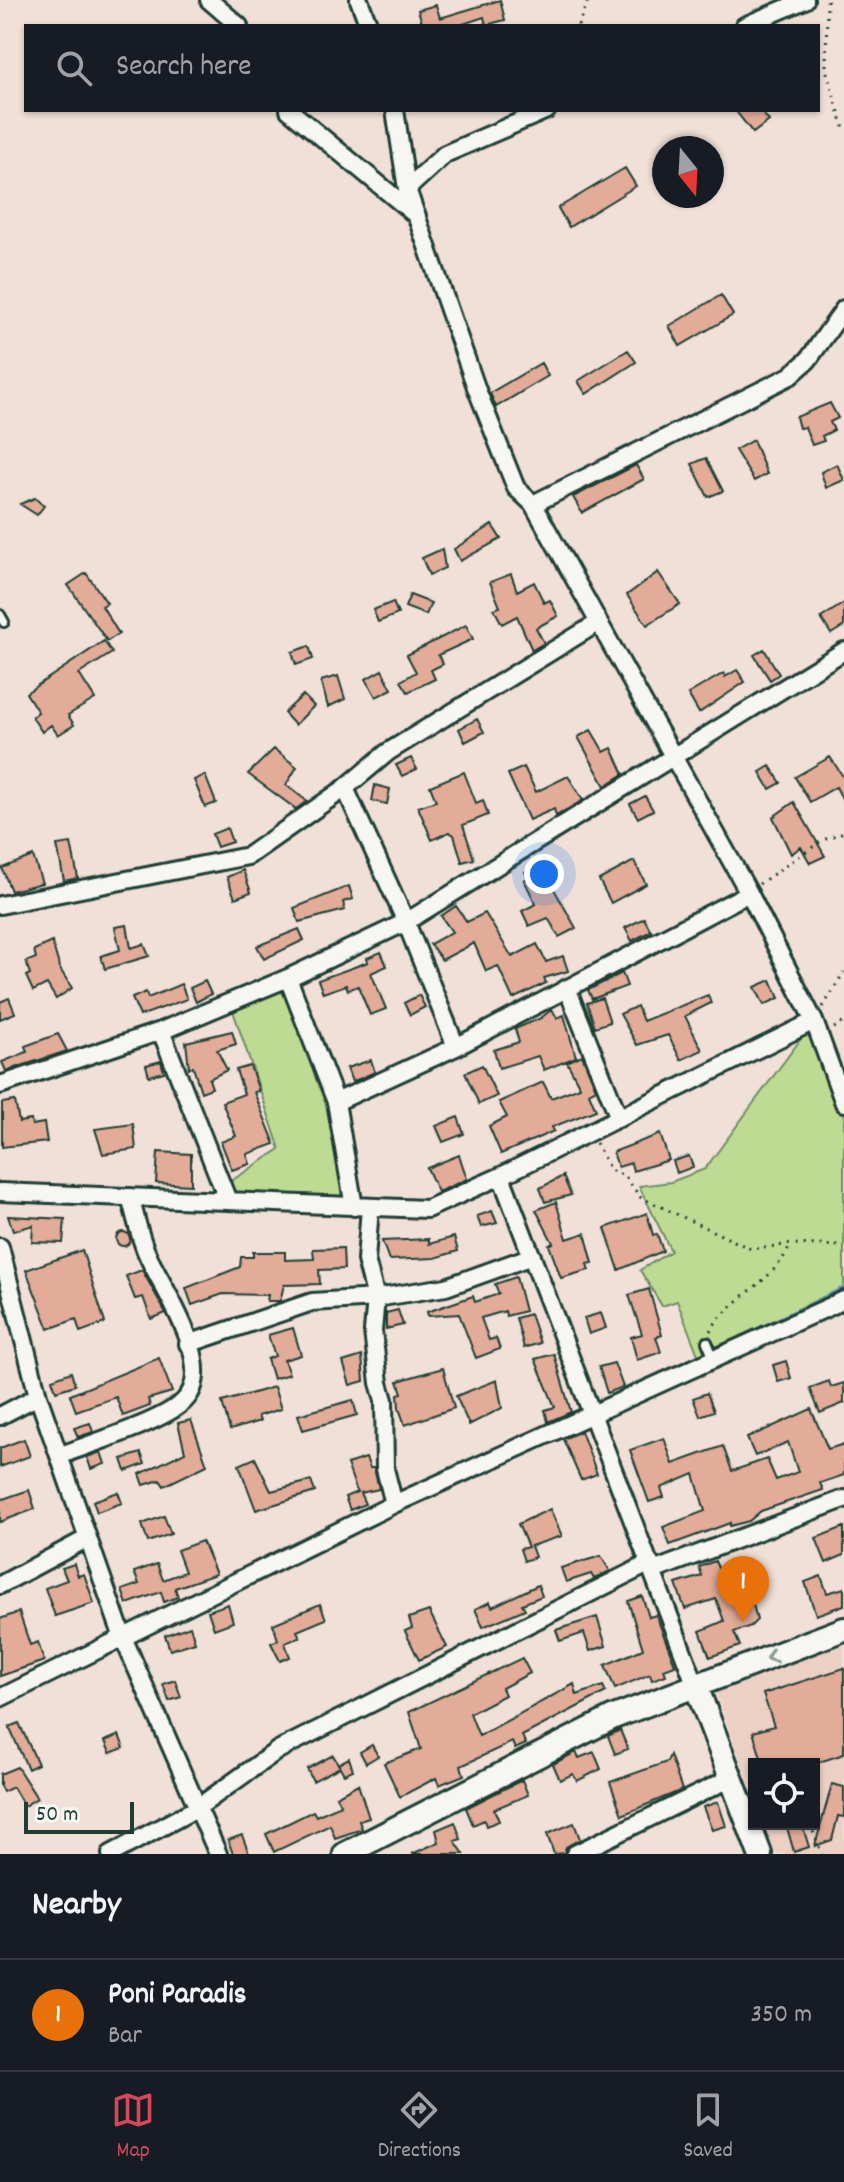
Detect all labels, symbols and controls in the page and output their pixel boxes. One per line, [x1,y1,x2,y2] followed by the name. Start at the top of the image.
[24,24,820,112] search box
[52,46,96,90] icon: search
[116,47,252,90] text: Search here
[652,136,724,208] north arrow
[524,854,564,894] your location
[717,1556,769,1622] pin: 1
[765,1647,779,1664] one-way arrow
[748,1758,820,1830] map controls
[748,1758,820,1830] button: locate
[24,1798,134,1834] scale bar
[36,1800,78,1831] text: 50 m
[32,1882,121,1931] text: Nearby
[108,1975,246,2018] text: Poni Paradis
[55,1997,61,2034] text: 1
[750,1997,812,2034] text: 350 m
[108,2018,142,2055] text: Bar
[111,2088,155,2167] tab: Map
[378,2088,461,2167] tab: Directions
[684,2088,733,2167] tab: Saved

